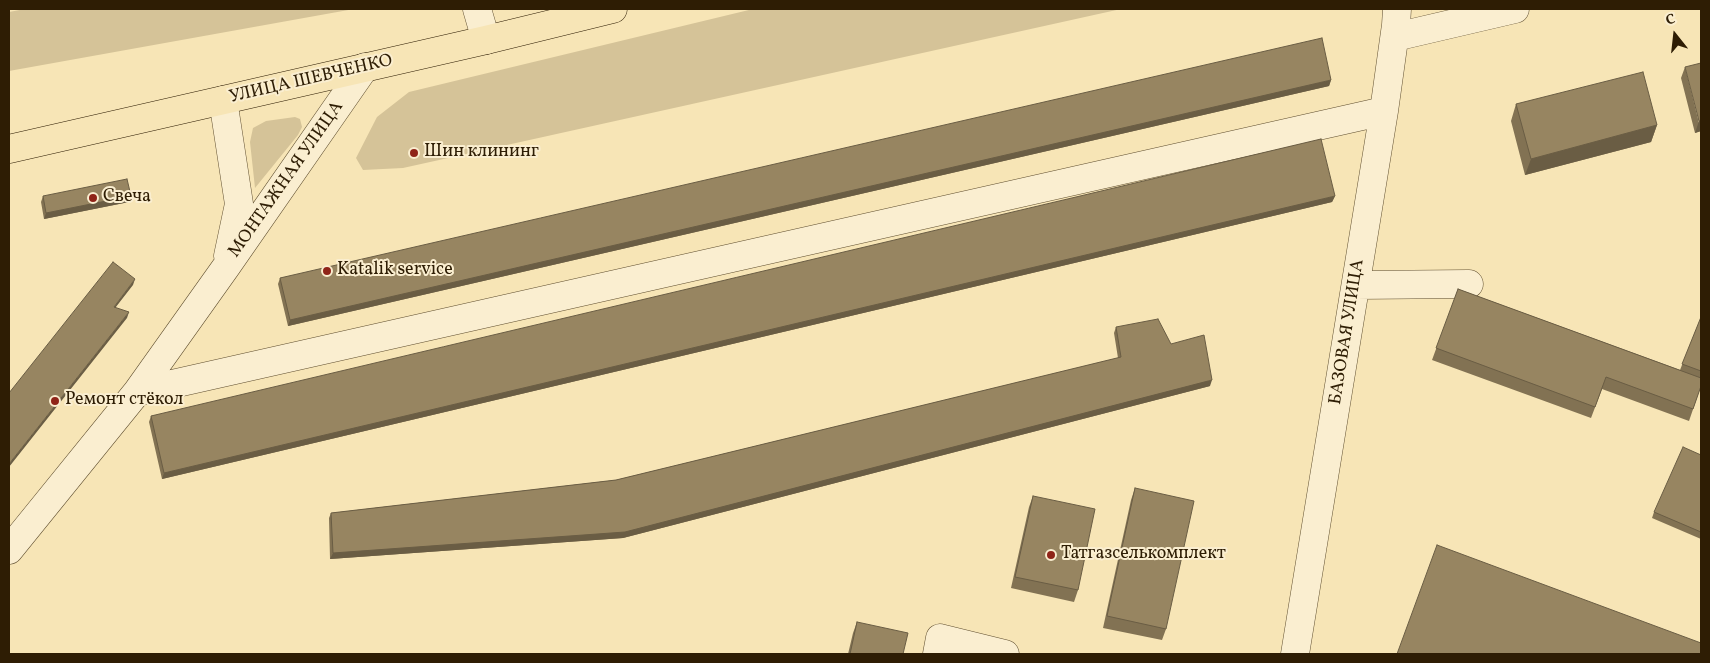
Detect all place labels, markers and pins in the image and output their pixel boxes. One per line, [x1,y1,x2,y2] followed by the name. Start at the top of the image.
[424,142,539,164] place label: Шин клининг
[408,147,420,159] marker: Шин клининг
[103,187,151,209] place label: Свеча
[87,192,99,204] marker: Свеча
[337,260,453,282] place label: Katalik service
[321,265,333,277] marker: Katalik service
[65,390,183,412] place label: Ремонт стёкол
[49,395,61,407] marker: Ремонт стёкол
[1061,544,1226,566] place label: Татгазселькомплект
[1045,549,1057,561] marker: Татгазселькомплект

